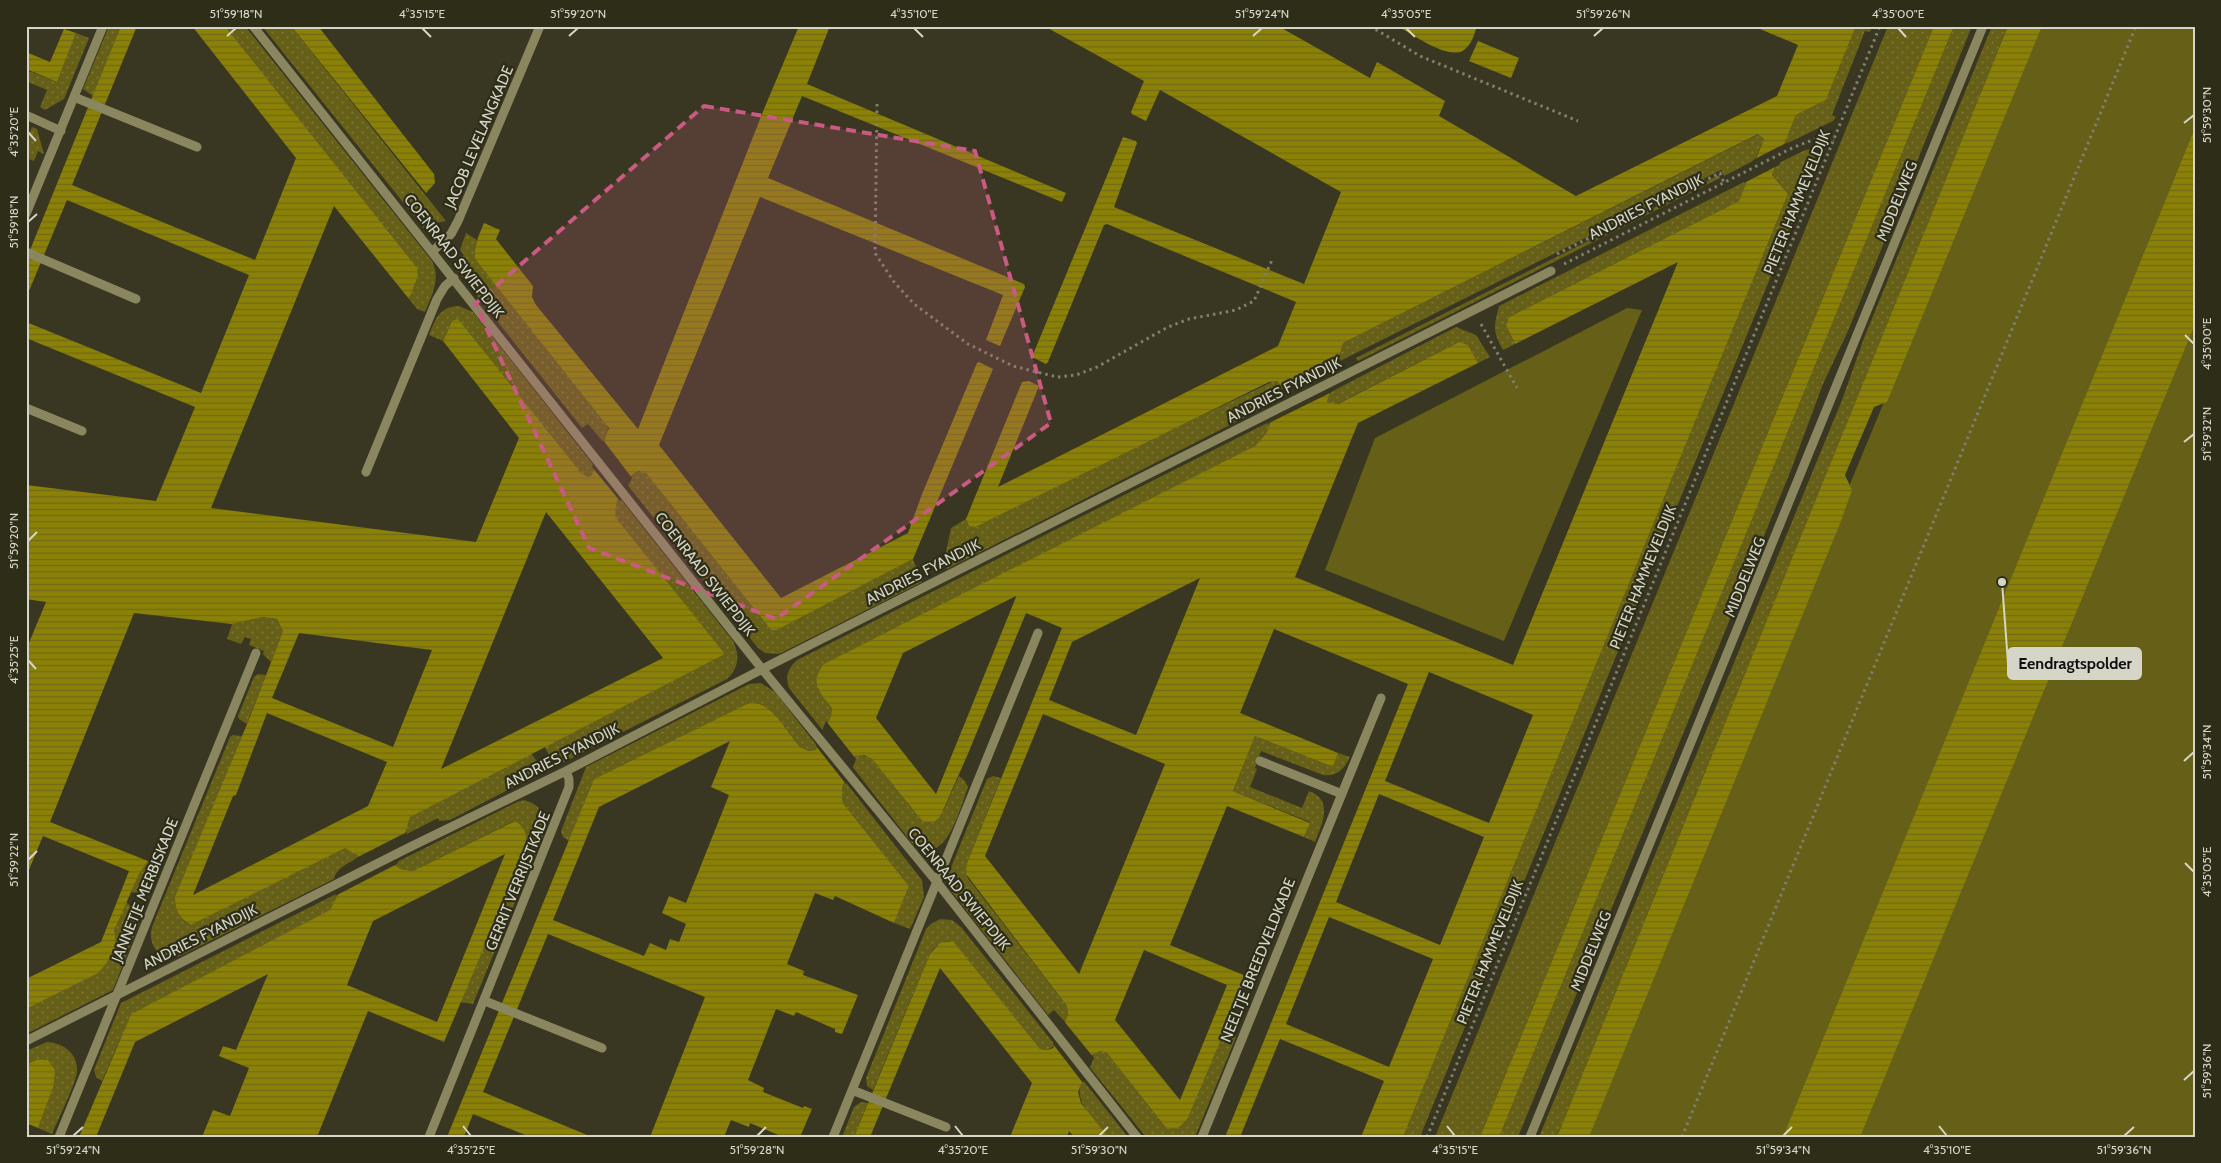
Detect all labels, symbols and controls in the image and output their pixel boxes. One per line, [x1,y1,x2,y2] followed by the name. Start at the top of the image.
[210,6,262,21] text: 51°59'18"N
[399,6,445,21] text: 4°35'15"E
[550,6,606,21] text: 51°59'20"N
[890,6,938,21] text: 4°35'10"E
[1235,6,1289,21] text: 51°59'24"N
[1381,6,1432,21] text: 4°35'05"E
[1576,6,1630,21] text: 51°59'26"N
[1872,6,1925,21] text: 4°35'00"E
[440,63,517,212] street label: JACOB LEVELANGKADE
[2199,87,2214,143] text: 51°59'30"N
[6,106,21,157] text: 4°35'20"E
[1760,127,1834,277] street label: PIETER HAMMEVELDIJK
[1873,158,1921,244] street label: MIDDELWEG
[1586,170,1707,244] street label: ANDRIES FYANDIJK
[400,191,508,322] street label: COENRAAD SWIEPDIJK
[6,196,21,248] text: 51°59'18"N
[2199,317,2214,370] text: 4°35'00"E
[1224,353,1345,427] street label: ANDRIES FYANDIJK
[2199,407,2214,461] text: 51°59'32"N
[1606,502,1680,652] street label: PIETER HAMMEVELDIJK
[651,509,759,640] street label: COENRAAD SWIEPDIJK
[6,513,21,569] text: 51°59'20"N
[1721,534,1769,620] street label: MIDDELWEG
[863,535,984,609] street label: ANDRIES FYANDIJK
[6,635,21,684] text: 4°35'25"E
[2008,648,2141,679] callout: Eendragtspolder
[2018,654,2133,673] text: Eendragtspolder
[502,719,623,793] street label: ANDRIES FYANDIJK
[2199,725,2214,779] text: 51°59'34"N
[482,809,554,953] street label: GERRIT VERRIJSTKADE
[107,815,182,966] street label: JANNETJE MERBISKADE
[904,824,1014,954] street label: COENRAAD SWIEPDIJK
[6,833,21,887] text: 51°59'22"N
[2199,846,2214,897] text: 4°35'05"E
[1217,875,1299,1045] street label: NEELTJE BREEDVELDKADE
[1453,877,1527,1027] street label: PIETER HAMMEVELDIJK
[140,900,261,974] street label: ANDRIES FYANDIJK
[1567,908,1615,994] street label: MIDDELWEG
[2199,1044,2214,1098] text: 51°59'36"N
[46,1142,100,1157] text: 51°59'24"N
[447,1142,496,1157] text: 4°35'25"E
[729,1142,785,1157] text: 51°59'28"N
[938,1142,989,1157] text: 4°35'20"E
[1071,1142,1127,1157] text: 51°59'30"N
[1432,1142,1478,1157] text: 4°35'15"E
[1756,1142,1810,1157] text: 51°59'34"N
[1923,1142,1971,1157] text: 4°35'10"E
[2097,1142,2151,1157] text: 51°59'36"N

